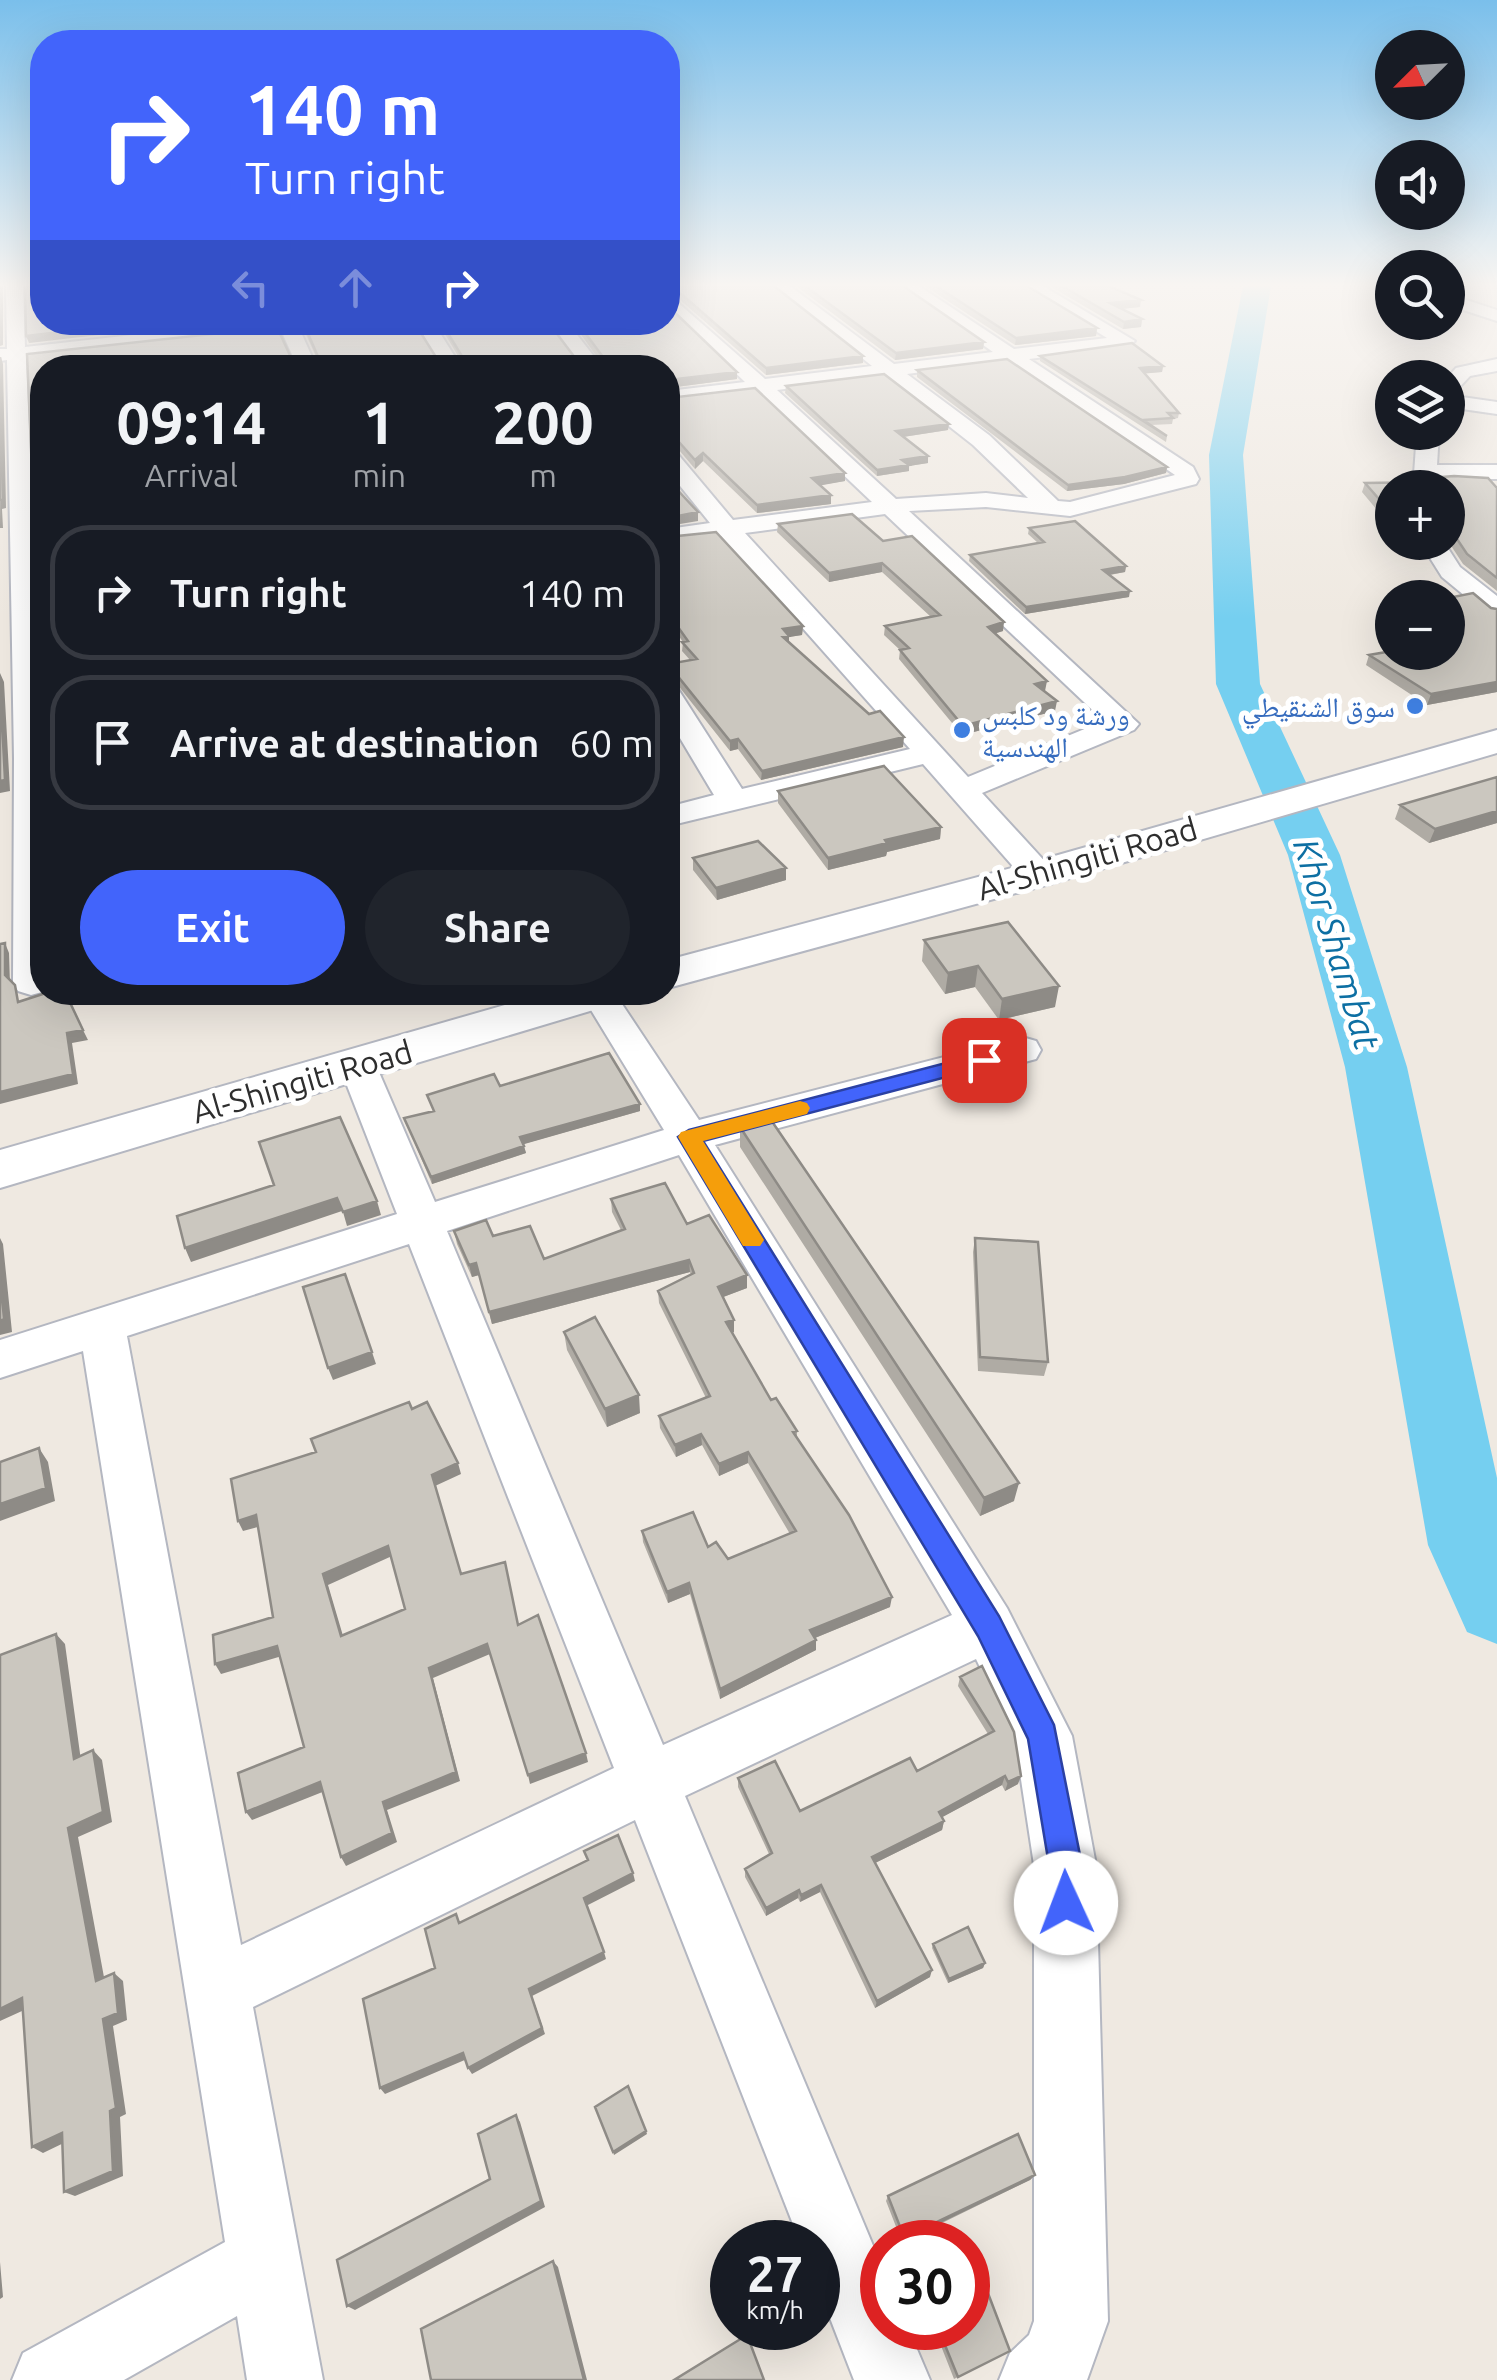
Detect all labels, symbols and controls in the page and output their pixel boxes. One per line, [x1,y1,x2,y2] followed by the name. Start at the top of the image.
[1375,30,1465,120] north arrow
[1375,30,1465,670] map controls
[80,70,210,200] icon: right
[245,70,440,148] text: 140 m
[1375,140,1465,230] button: sound
[245,152,445,203] text: Turn right
[1375,250,1465,340] button: search
[223,260,278,315] icon: left
[328,260,383,315] icon: ahead
[433,260,488,315] icon: right
[1375,360,1465,450] button: layers
[116,388,266,455] text: 09:14
[362,388,396,455] text: 1
[492,388,594,455] text: 200
[145,457,238,493] text: Arrival
[352,457,406,493] text: min
[529,457,557,493] text: m
[1375,470,1465,560] button: +
[85,565,140,620] icon: right
[170,572,347,614] text: Turn right
[519,572,625,614] text: 140 m
[1375,580,1465,670] button: −
[1242,691,1395,730] place label: سوق الشنقيطي
[1404,695,1426,717] marker: سوق الشنقيطي
[982,699,1130,763] place label: ورشة ود كلبس الهندسية
[85,715,140,770] icon: arrive
[951,719,973,741] marker: ورشة ود كلبس الهندسية
[170,722,539,764] text: Arrive at destination
[569,722,654,764] text: 60 m
[973,809,1201,907] street label: Al-Shingiti Road
[1286,834,1388,1055] water label: Khor Shambat
[80,870,345,985] button: Exit
[365,870,630,985] button: Share
[942,1018,1027,1103] pin
[188,1032,416,1130] street label: Al-Shingiti Road
[957,1033,1012,1088] icon: arrive
[1014,1851,1118,1955] position arrow
[860,2220,990,2350] speed limit sign: 30
[747,2245,803,2301] text: 27
[746,2296,804,2324] text: km/h

